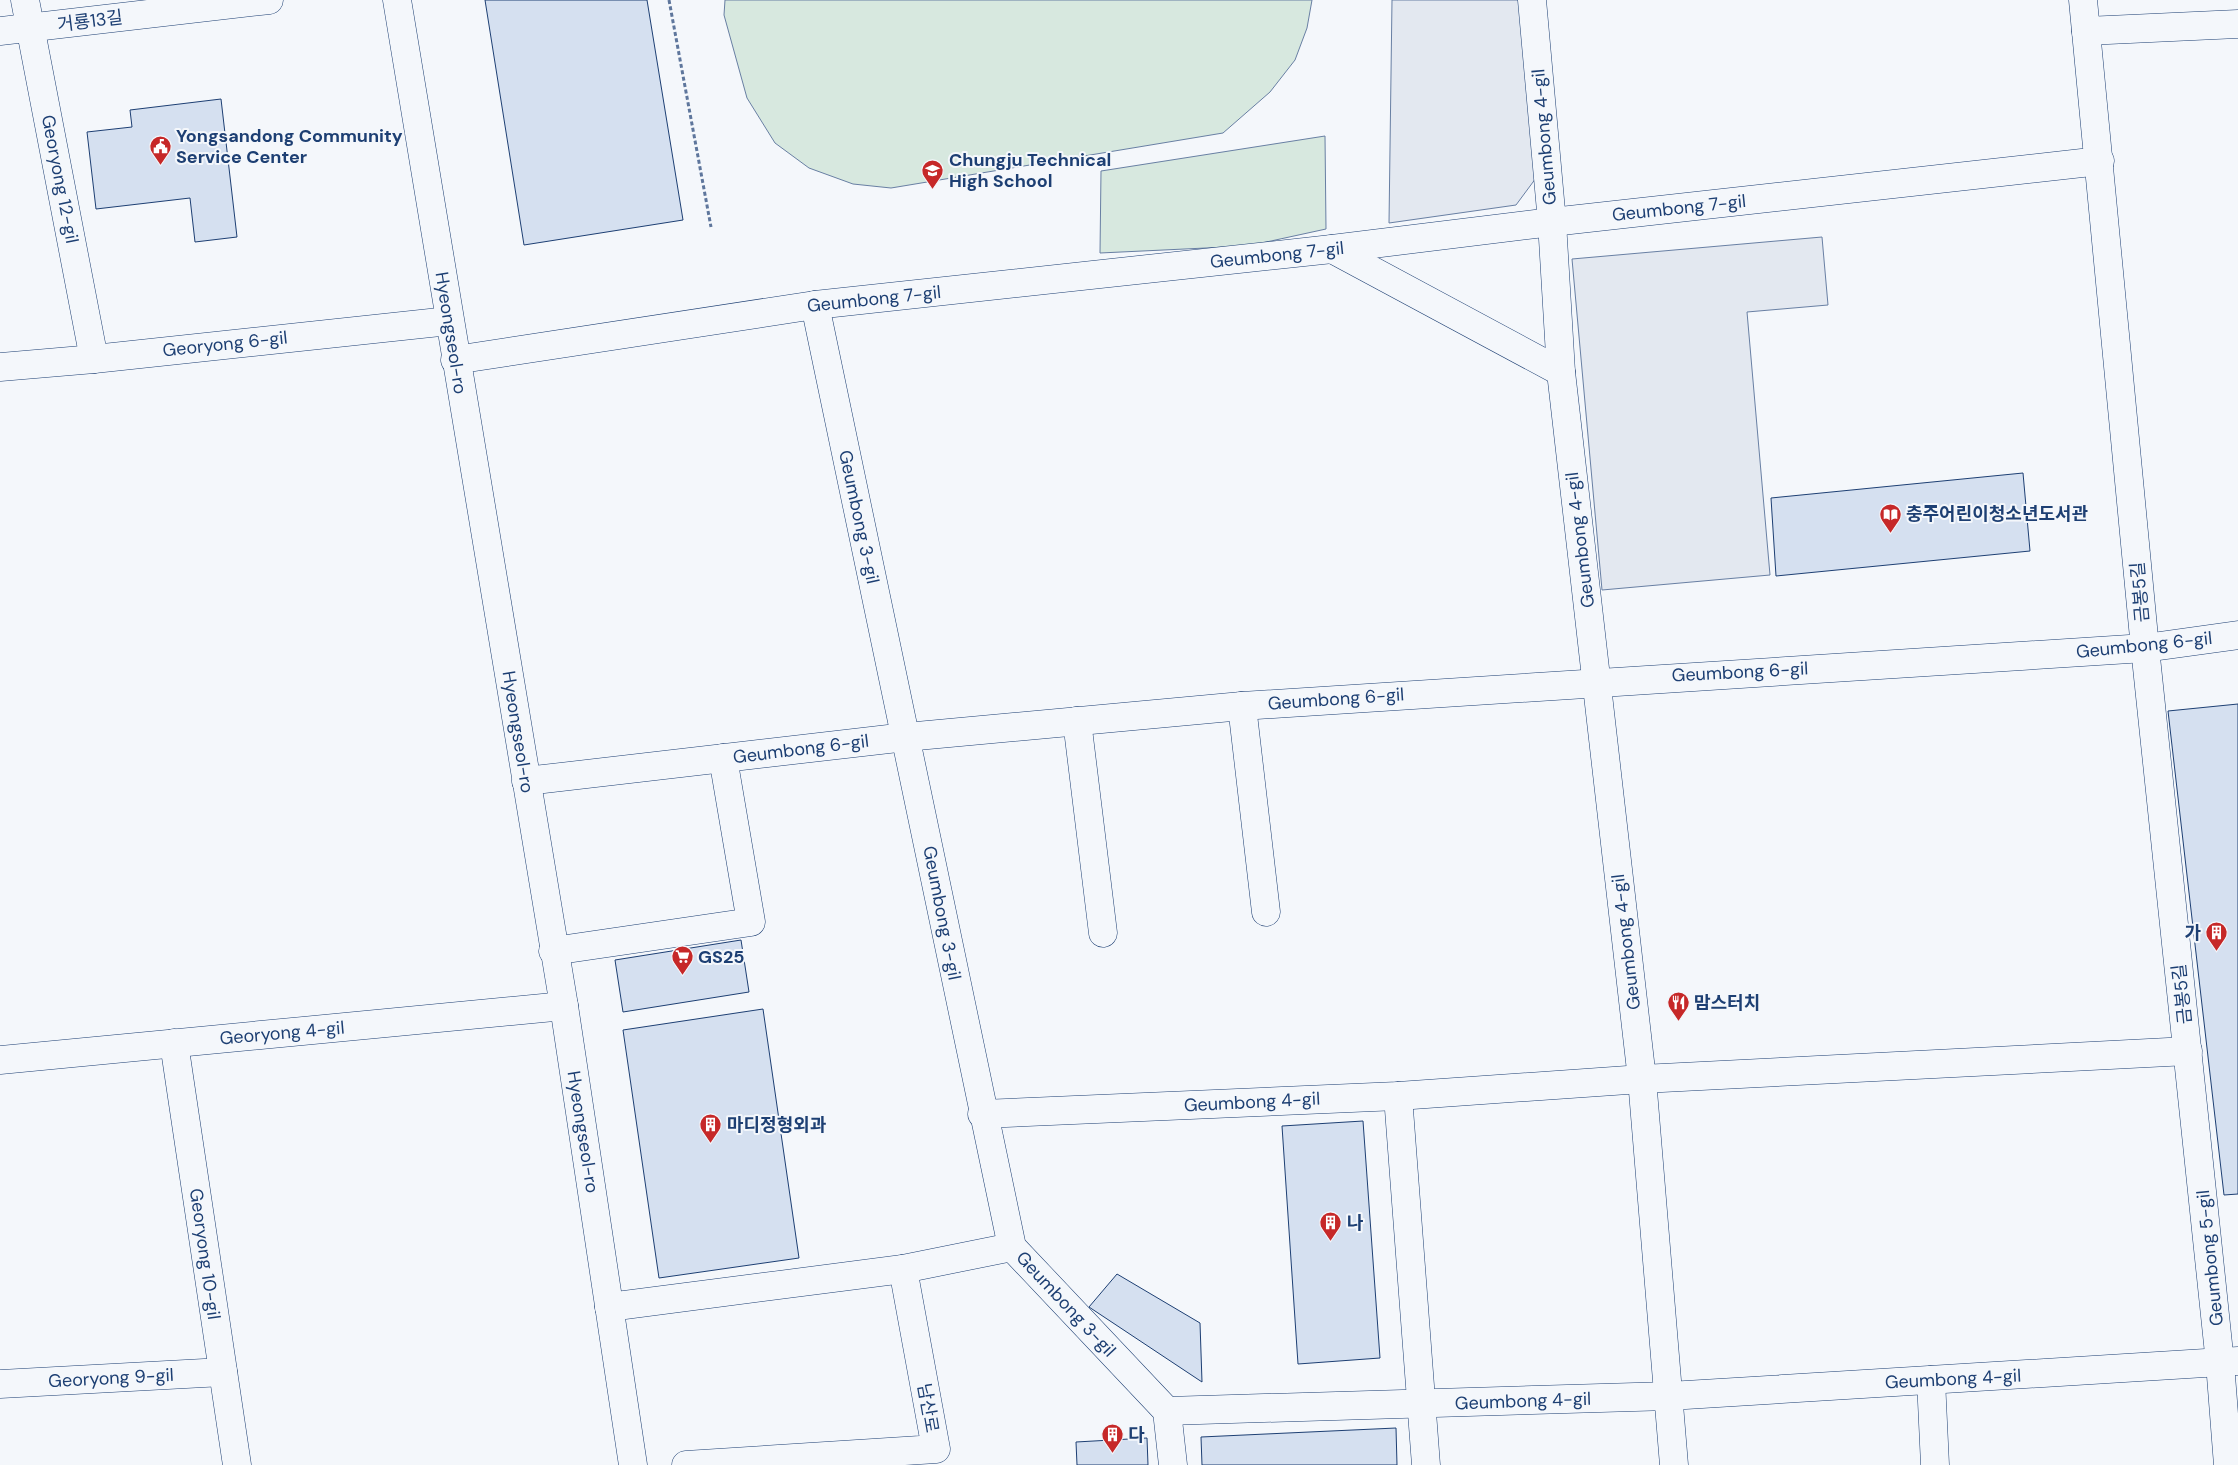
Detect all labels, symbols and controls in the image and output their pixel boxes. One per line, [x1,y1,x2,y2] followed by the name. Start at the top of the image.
[56,5,124,37] street label: 거룡13길
[1526,68,1562,206] street label: Geumbong 4-gil
[36,113,84,245] street label: Georyong 12-gil
[176,124,403,169] place label: Yongsandong Community Service Center
[148,134,172,165] public building icon: Yongsandong Community Service Center
[949,148,1111,193] place label: Chungju Technical High School
[921,158,945,189] school or university icon: Chungju Technical High School
[1611,189,1747,227] street label: Geumbong 7-gil
[1209,236,1345,274] street label: Geumbong 7-gil
[429,270,473,396] street label: Hyeongseol-ro
[806,280,942,318] street label: Geumbong 7-gil
[161,326,289,362] street label: Georyong 6-gil
[833,448,885,586] street label: Geumbong 3-gil
[1560,471,1600,609] street label: Geumbong 4-gil
[1878,502,1902,533] library icon: 충주어린이청소년도서관
[1906,502,2089,526] place label: 충주어린이청소년도서관
[2125,561,2155,623] street label: 금봉5길
[2075,626,2213,664] street label: Geumbong 6-gil
[1671,656,1809,688] street label: Geumbong 6-gil
[496,669,540,795] street label: Hyeongseol-ro
[1267,682,1405,716] street label: Geumbong 6-gil
[732,729,870,769] street label: Geumbong 6-gil
[917,844,967,982] street label: Geumbong 3-gil
[1606,873,1646,1011] street label: Geumbong 4-gil
[2184,921,2201,945] place label: 가
[2205,921,2229,952] building icon: 가
[670,945,694,976] supermarket icon: GS25
[698,945,744,969] place label: GS25
[2167,963,2197,1025] street label: 금봉5길
[1666,991,1690,1022] restaurant icon: 맘스터치
[1694,991,1760,1015] place label: 맘스터치
[219,1016,345,1050] street label: Georyong 4-gil
[561,1069,605,1195] street label: Hyeongseol-ro
[1183,1086,1321,1118] street label: Geumbong 4-gil
[699,1113,723,1144] building icon: 마디정형외과
[727,1113,827,1137] place label: 마디정형외과
[184,1187,226,1321] street label: Georyong 10-gil
[2191,1189,2229,1327] street label: Geumbong 5-gil
[1319,1211,1343,1242] building icon: 나
[1347,1211,1364,1235] place label: 나
[1011,1246,1121,1362] street label: Geumbong 3-gil
[48,1363,174,1393] street label: Georyong 9-gil
[1884,1363,2022,1395] street label: Geumbong 4-gil
[912,1381,944,1435] street label: 남산로
[1454,1387,1592,1415] street label: Geumbong 4-gil
[1100,1423,1124,1454] building icon: 다
[1128,1423,1145,1447] place label: 다

